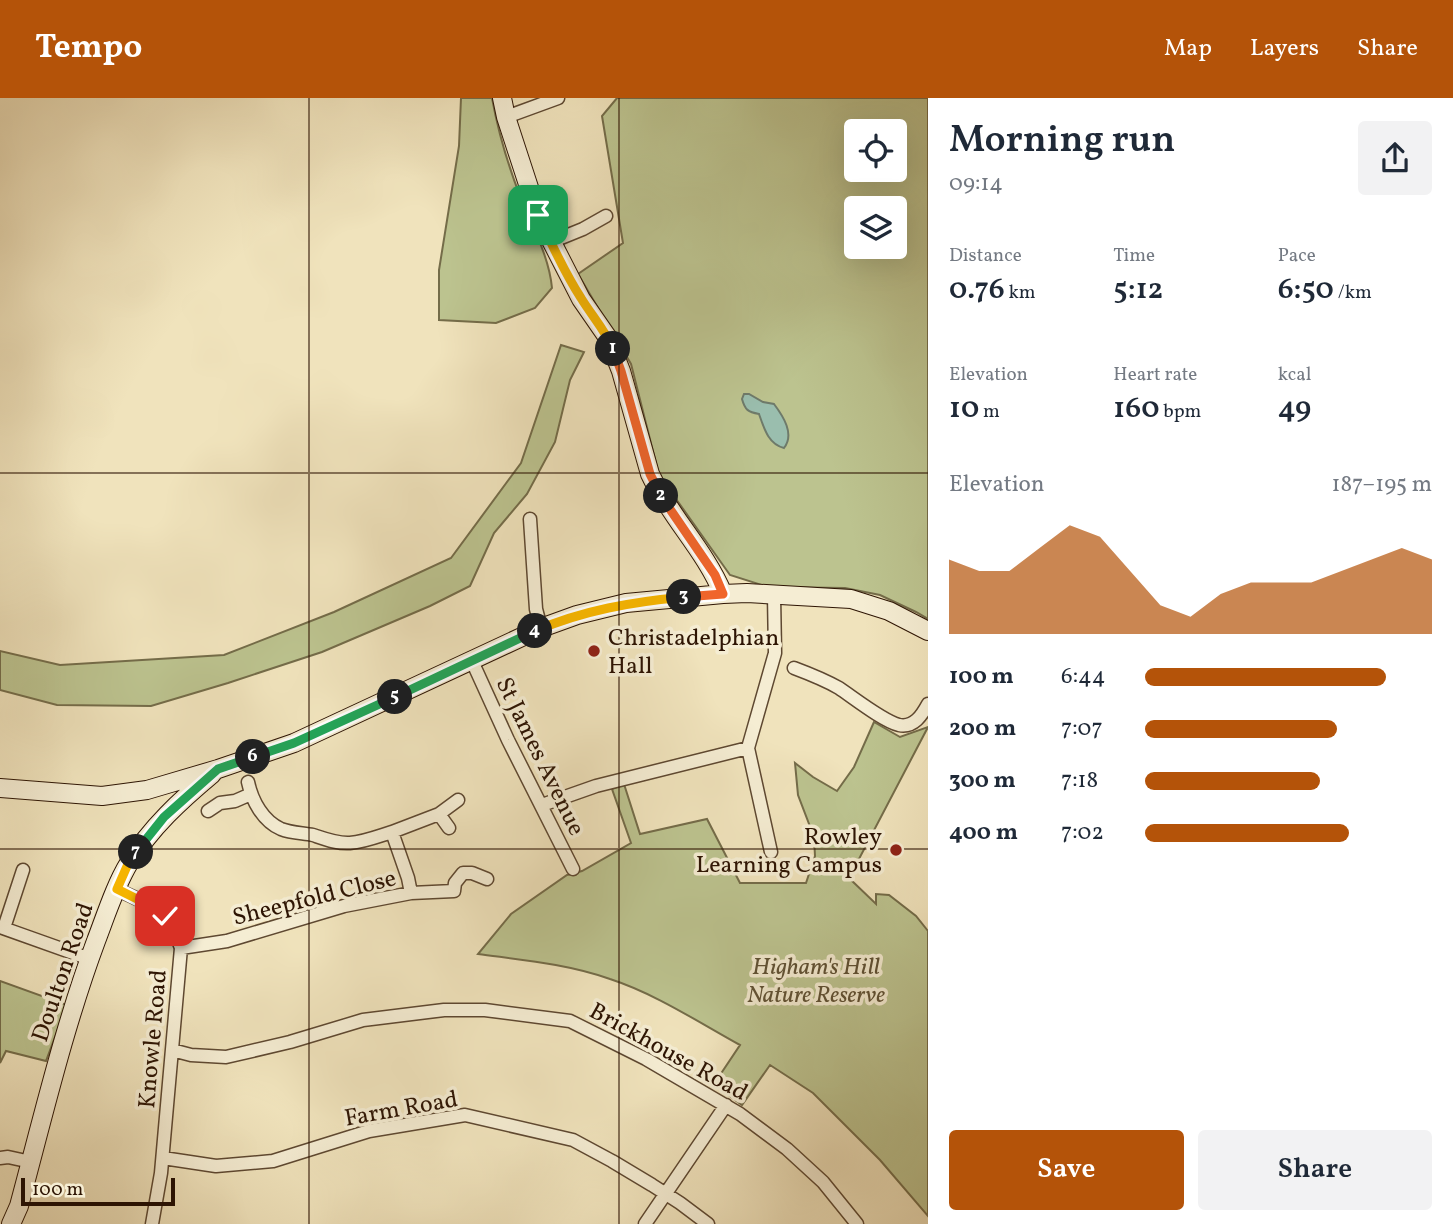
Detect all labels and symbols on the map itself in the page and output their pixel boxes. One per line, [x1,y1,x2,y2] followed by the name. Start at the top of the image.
[508,185,568,245] pin
[596,331,630,366] pin: 1
[644,478,678,514] pin: 2
[666,580,702,614] pin: 3
[518,614,552,648] pin: 4
[608,622,779,684] place label: Christadelphian Hall
[586,643,602,659] marker: Christadelphian Hall
[486,672,592,842] street label: St James Avenue
[378,680,412,714] pin: 5
[236,740,270,774] pin: 6
[696,821,882,883] place label: Rowley Learning Campus
[118,834,154,870] pin: 7
[888,842,904,858] marker: Rowley Learning Campus
[229,862,400,936] street label: Sheepfold Close
[135,886,195,946] pin
[24,898,104,1047] street label: Doulton Road
[747,951,885,1013] park label: Higham's Hill Nature Reserve
[131,968,177,1110] street label: Knowle Road
[583,995,754,1110] street label: Brickhouse Road
[342,1083,461,1137] street label: Farm Road
[21,1175,175,1207] scale bar

